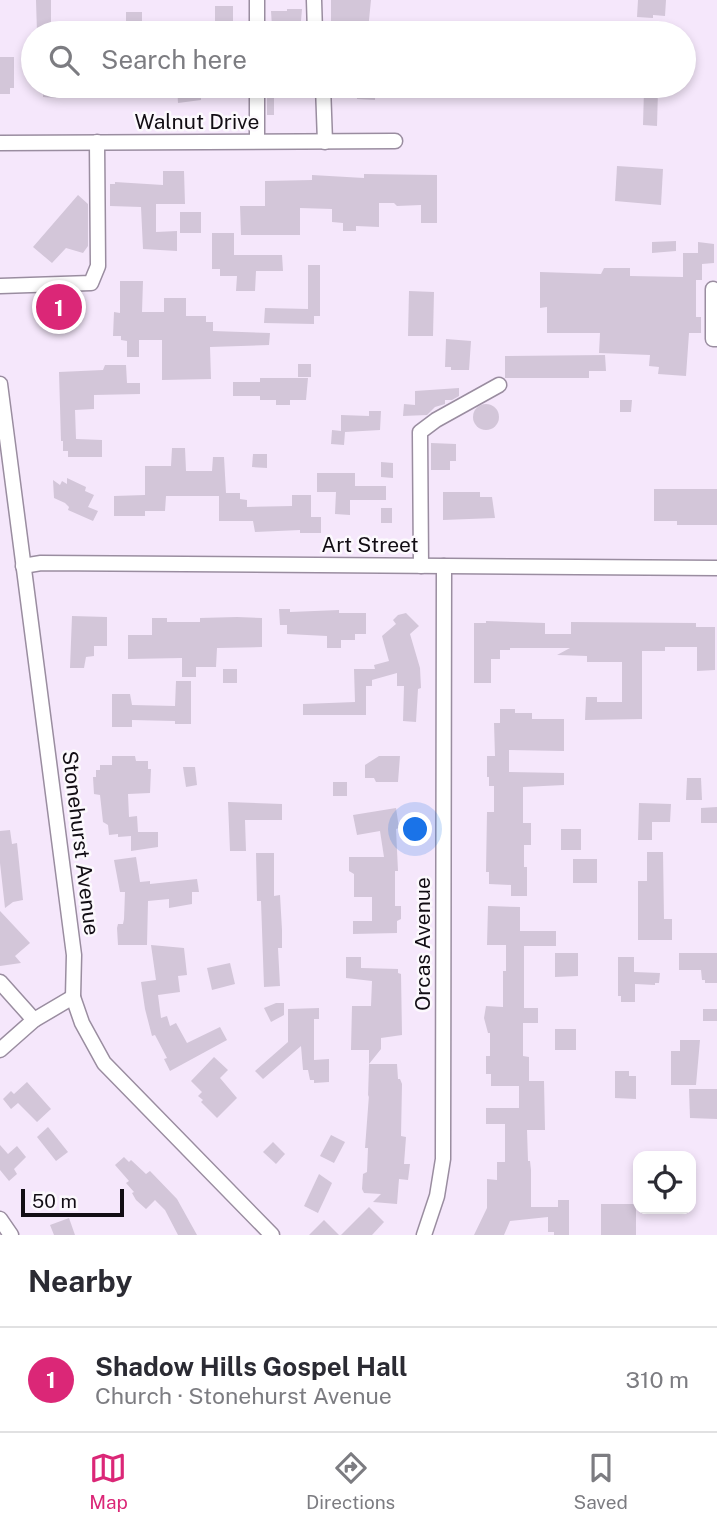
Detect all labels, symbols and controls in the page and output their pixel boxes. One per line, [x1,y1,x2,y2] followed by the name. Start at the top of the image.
[21,21,696,98] search box
[45,41,83,79] icon: search
[101,44,247,75] text: Search here
[135,109,259,134] street label: Walnut Drive
[36,281,82,333] pin: 1
[321,532,419,557] street label: Art Street
[57,749,105,937] street label: Stonehurst Avenue
[398,812,432,846] your location
[410,877,435,1011] street label: Orcas Avenue
[633,1151,696,1214] map controls
[633,1151,696,1214] button: locate
[21,1186,124,1218] scale bar
[32,1190,77,1212] text: 50 m
[28,1263,132,1299] text: Nearby
[95,1351,408,1382] text: Shadow Hills Gospel Hall
[46,1366,56,1393] text: 1
[626,1366,689,1393] text: 310 m
[95,1382,392,1409] text: Church · Stonehurst Avenue
[89,1449,128,1513] tab: Map
[306,1449,395,1513] tab: Directions
[574,1449,628,1513] tab: Saved

